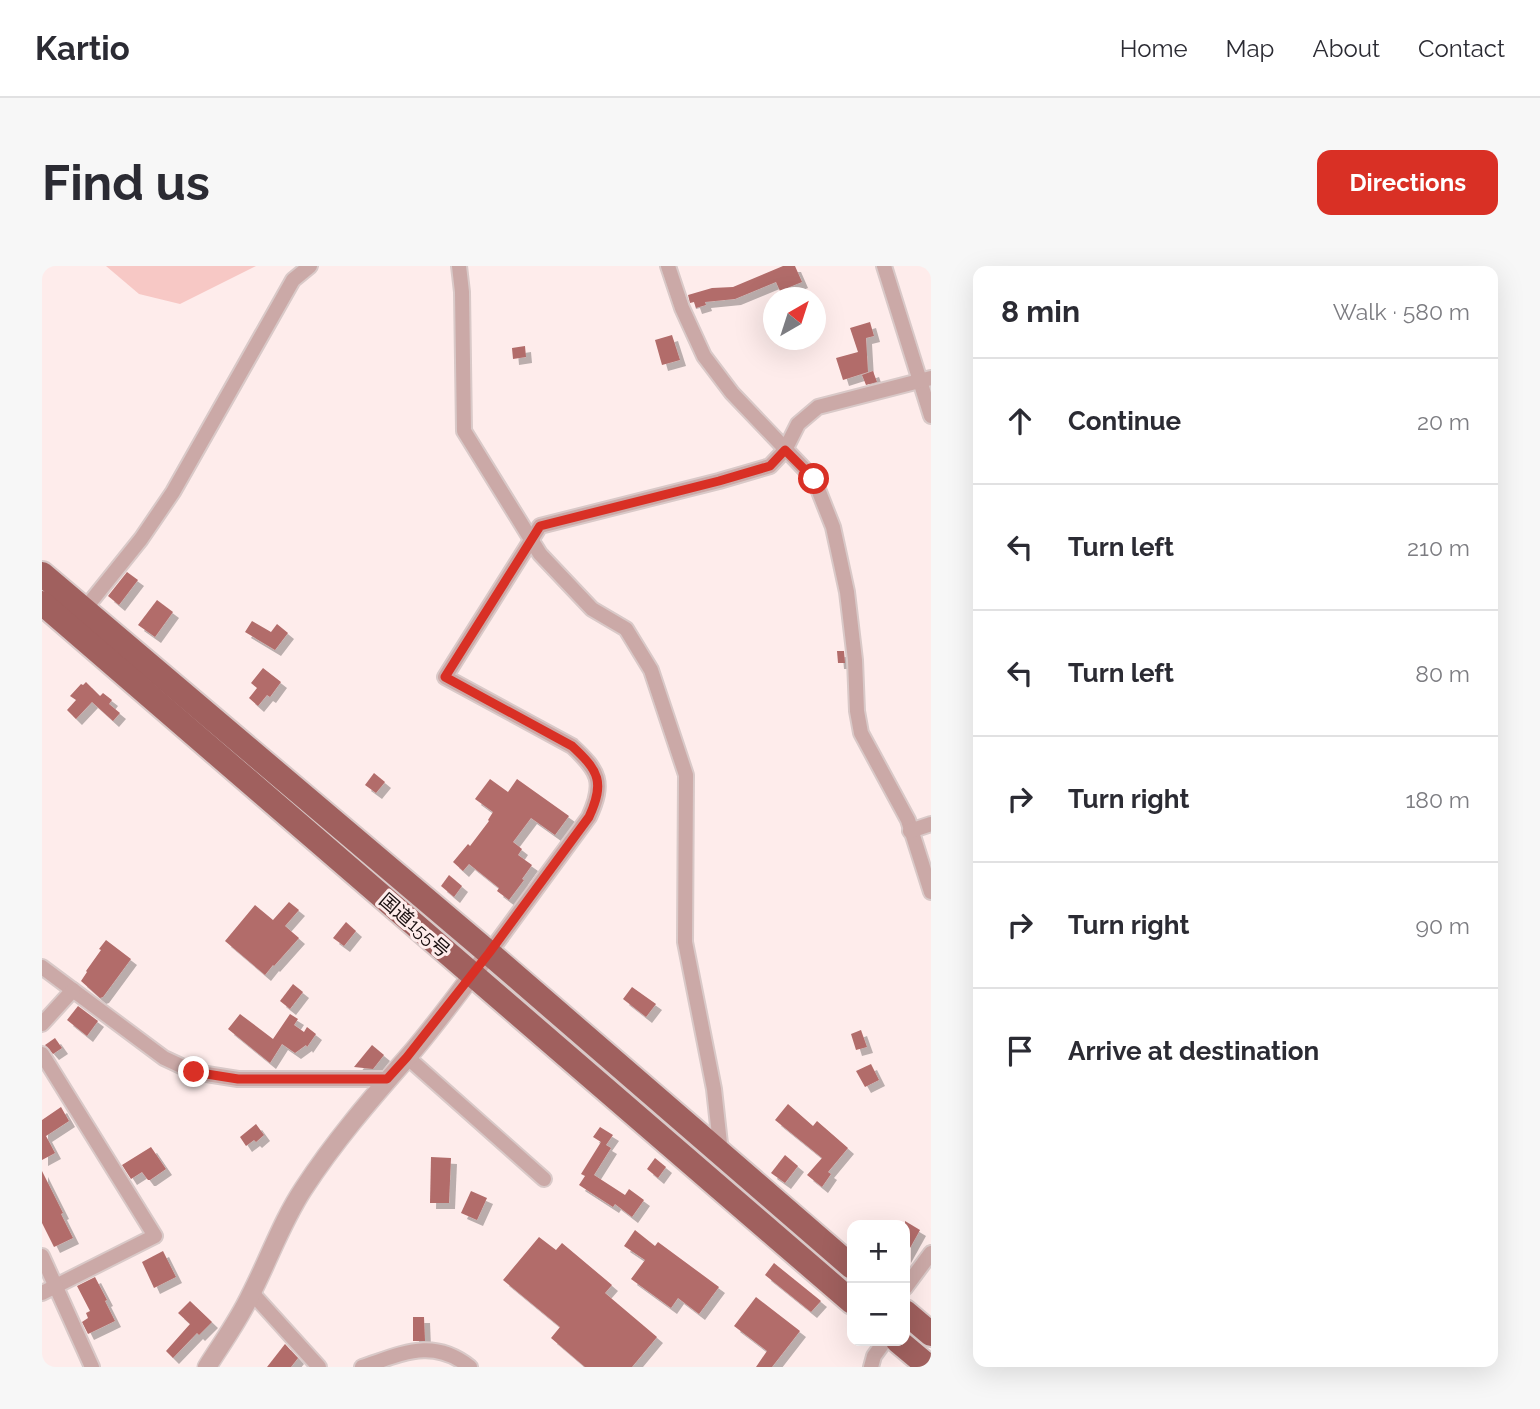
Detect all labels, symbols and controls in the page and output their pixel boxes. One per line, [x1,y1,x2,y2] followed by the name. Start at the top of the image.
[35,29,130,68] text: Kartio
[1120,34,1188,63] text: Home
[1226,34,1274,63] text: Map
[1312,34,1380,63] text: About
[1418,34,1505,63] text: Contact
[1317,150,1498,215] button: Directions
[42,154,210,211] text: Find us
[763,287,826,350] north arrow
[1001,294,1080,329] text: 8 min
[1333,298,1470,325] text: Walk · 580 m
[1001,402,1039,440] icon: ahead
[1068,406,1181,436] text: Continue
[1417,408,1470,435] text: 20 m
[798,463,829,494] route start
[1001,528,1039,566] icon: left
[1068,532,1174,562] text: Turn left
[1407,534,1470,561] text: 210 m
[1001,654,1039,692] icon: left
[1068,658,1174,688] text: Turn left
[1415,660,1470,687] text: 80 m
[1001,780,1039,818] icon: right
[1068,784,1189,814] text: Turn right
[1405,786,1470,813] text: 180 m
[375,889,455,961] street label: 国道155号
[1001,906,1039,944] icon: right
[1068,910,1189,940] text: Turn right
[1415,912,1470,939] text: 90 m
[1001,1032,1039,1070] icon: arrive
[1068,1036,1319,1066] text: Arrive at destination
[178,1056,209,1087] route end
[847,1220,910,1346] map controls
[847,1220,910,1283] button: +
[847,1283,910,1346] button: −

